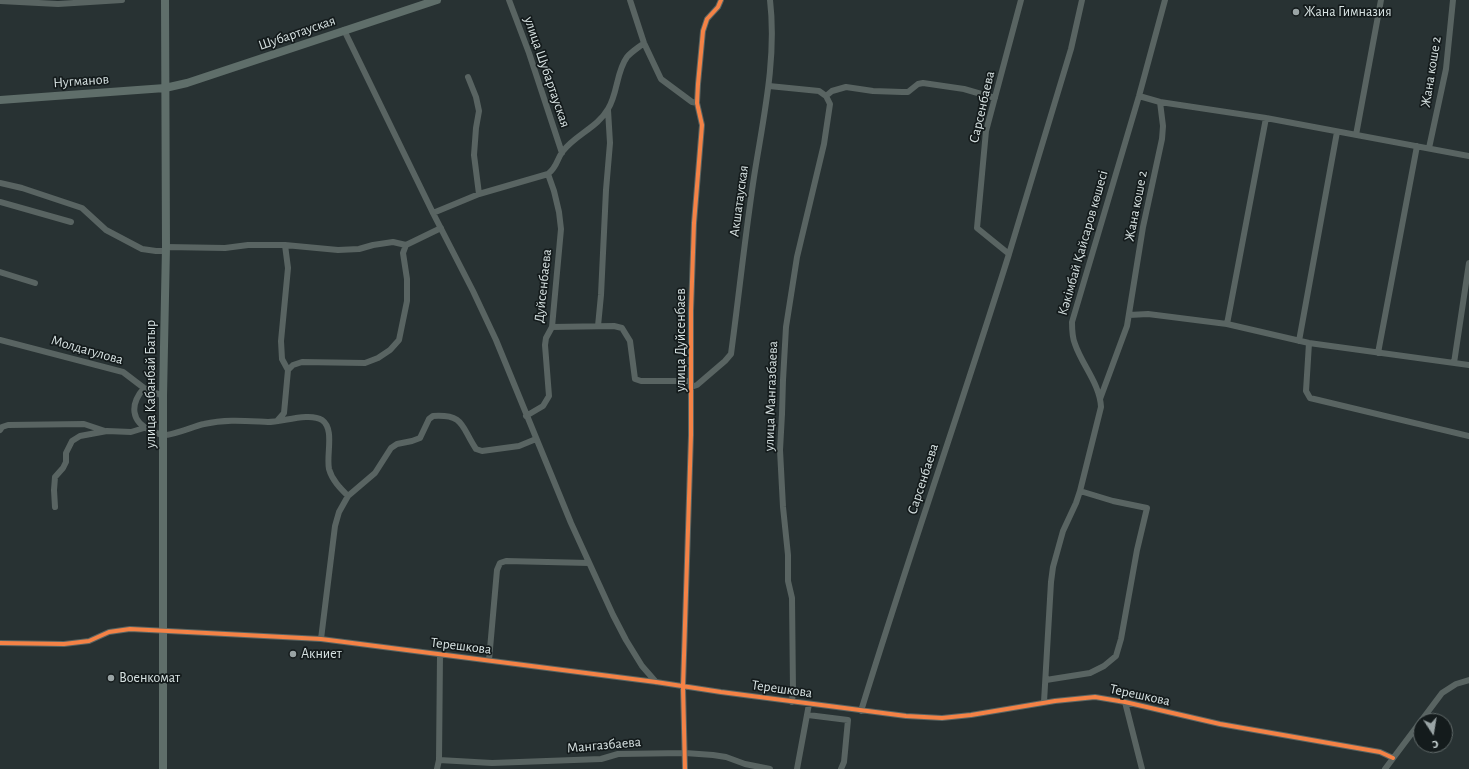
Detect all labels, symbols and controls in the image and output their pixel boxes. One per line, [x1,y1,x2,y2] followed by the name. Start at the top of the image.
[1304,4,1392,20] place label: Жана Гимназия
[1291,7,1301,17] marker: Жана Гимназия
[256,12,338,54] street label: Шубартауская
[520,14,574,130] street label: улица Шубартауская
[1417,35,1445,109] street label: Жана коше 2
[966,69,998,145] street label: Сарсенбаева
[53,71,109,91] street label: Нугманов
[726,164,752,238] street label: Акшатауская
[1054,168,1112,318] street label: Кәкімбай Қайсаров көшесі
[1121,169,1151,243] street label: Жана коше 2
[531,248,555,324] street label: Дуйсенбаева
[673,288,689,392] street label: улица Дуйсенбаев
[143,320,159,448] street label: улица Кабанбай Батыр
[49,332,125,368] street label: Молдагулова
[761,341,781,451] street label: улица Мангазбаева
[904,441,942,517] street label: Сарсенбаева
[430,634,492,658] street label: Терешкова
[301,646,342,662] place label: Акниет
[288,649,298,659] marker: Акниет
[119,670,180,686] place label: Военкомат
[106,673,116,683] marker: Военкомат
[751,676,813,702] street label: Терешкова
[1108,680,1172,710] street label: Терешкова
[1413,713,1453,753] north arrow
[566,733,642,757] street label: Мангазбаева
[1431,738,1440,750] text: С

